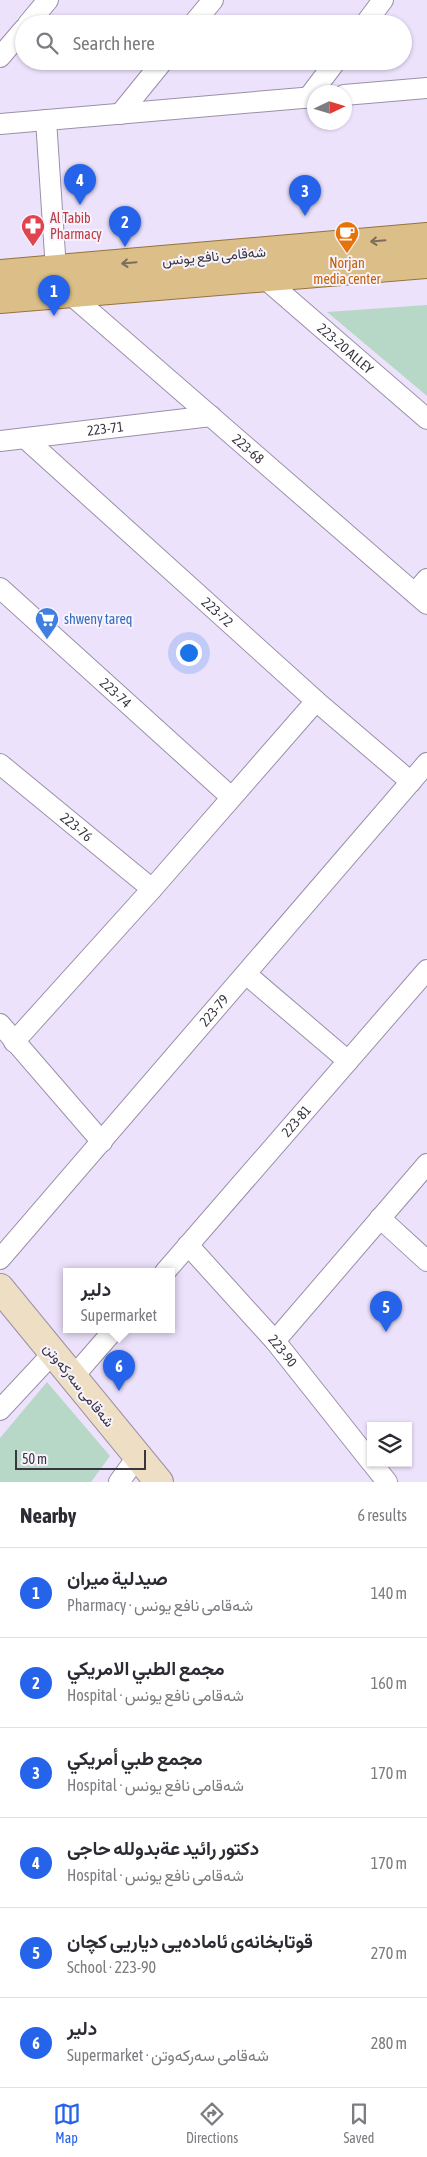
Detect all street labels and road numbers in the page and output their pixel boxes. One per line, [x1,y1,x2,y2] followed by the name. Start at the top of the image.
[161,243,267,271] street label: شەقامی نافع یونس
[314,320,377,377] street label: 223-20 ALLEY
[86,418,124,439] street label: 223-71
[229,431,268,467] street label: 223-68
[199,594,236,630] street label: 223-72
[97,674,135,711] street label: 223-74
[57,809,96,845] street label: 223-76
[196,991,232,1029] street label: 223-79
[278,1102,314,1140] street label: 223-81
[265,1331,301,1370] street label: 223-90
[40,1340,118,1431] street label: شەقامی سەرکەوتن

